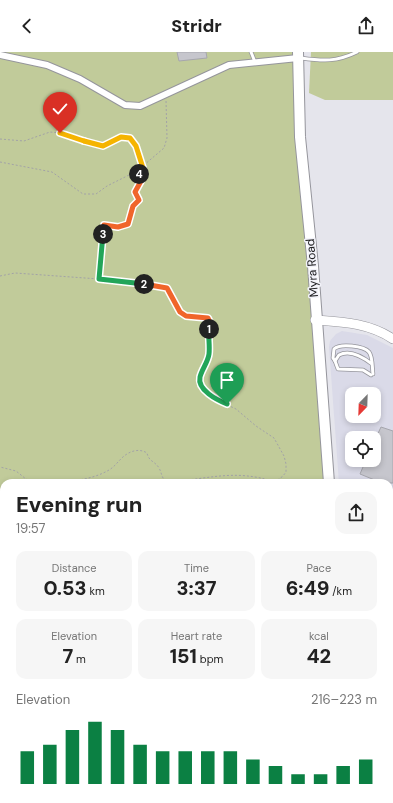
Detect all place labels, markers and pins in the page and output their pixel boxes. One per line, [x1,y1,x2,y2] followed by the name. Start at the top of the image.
[43,92,77,133] pin
[129,164,149,184] pin: 4
[93,224,113,244] pin: 3
[134,274,154,294] pin: 2
[199,319,219,339] pin: 1
[210,363,244,404] pin

